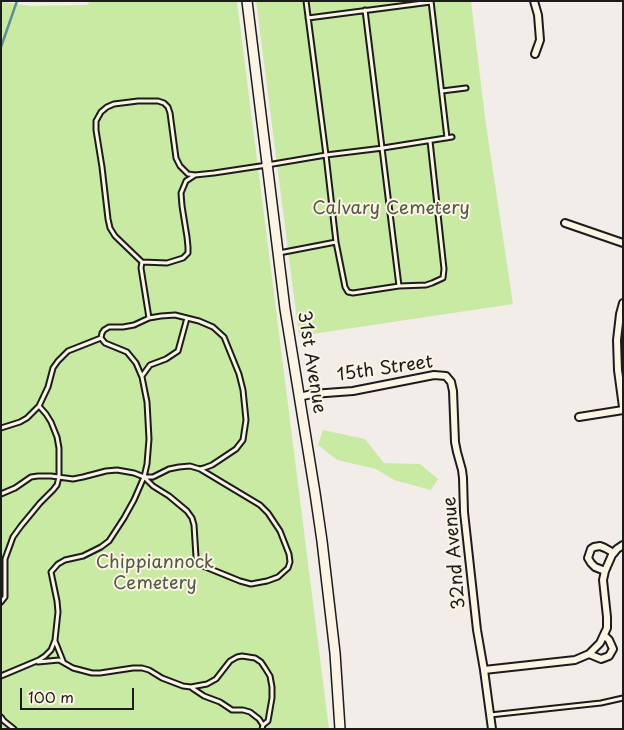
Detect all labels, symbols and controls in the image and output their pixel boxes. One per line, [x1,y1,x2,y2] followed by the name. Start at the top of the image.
[312,198,470,220] park label: Calvary Cemetery
[292,309,330,415] street label: 31st Avenue
[336,352,434,386] street label: 15th Street
[439,496,471,610] street label: 32nd Avenue
[96,552,214,594] park label: Chippiannock Cemetery
[22,678,136,710] scale bar
[28,685,74,708] text: 100 m

